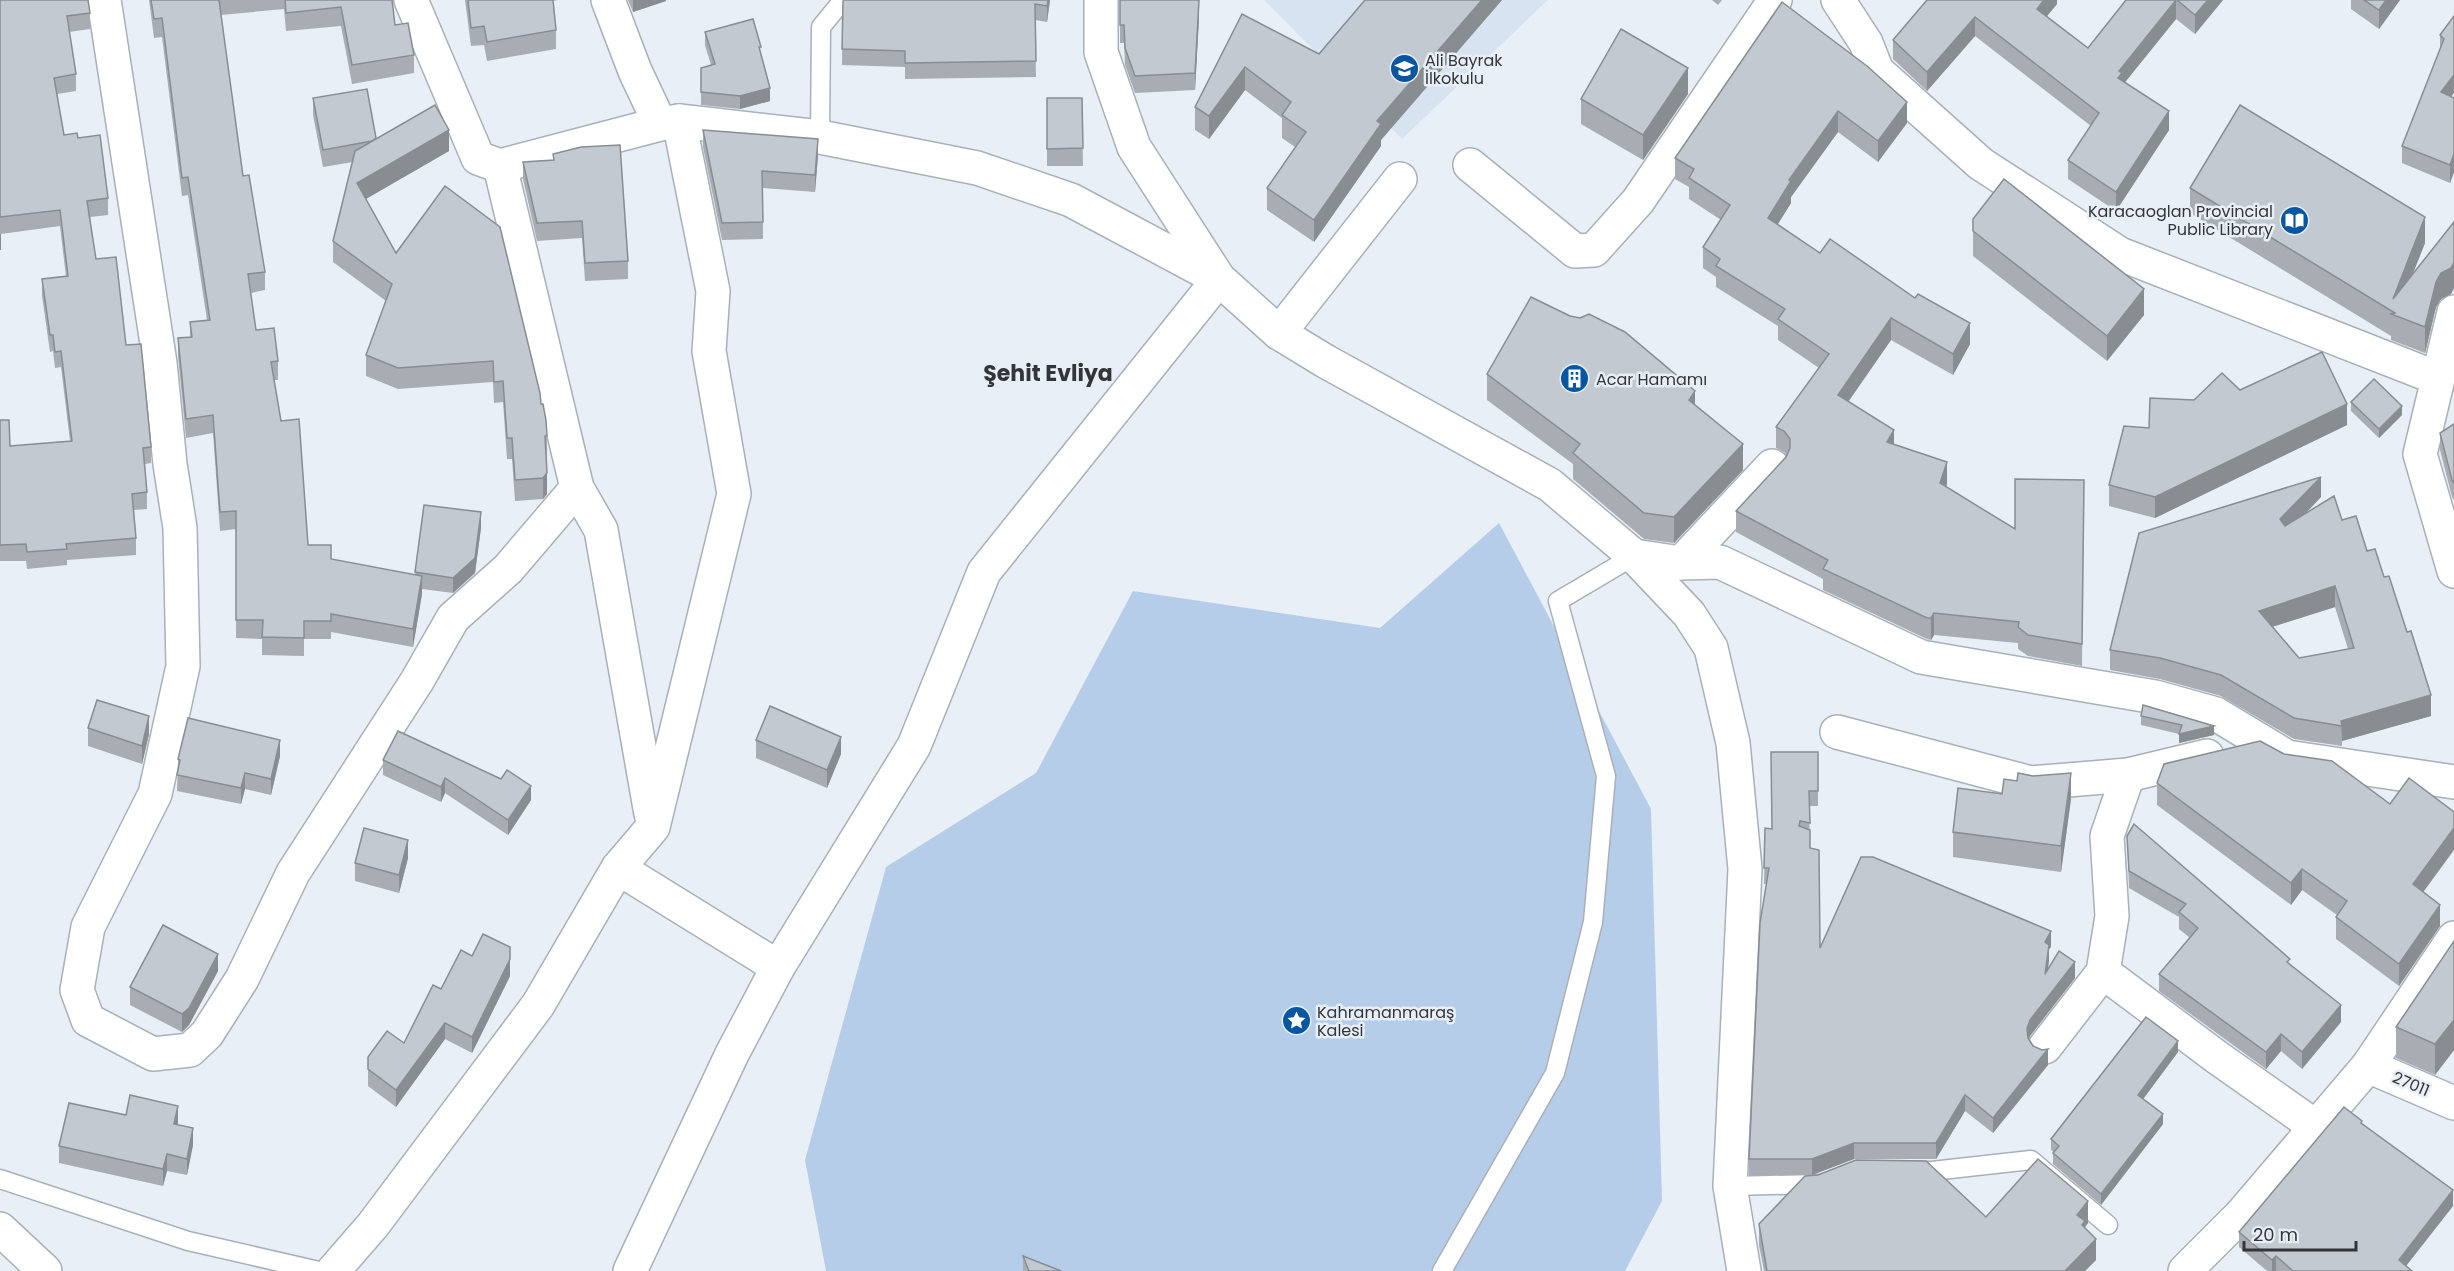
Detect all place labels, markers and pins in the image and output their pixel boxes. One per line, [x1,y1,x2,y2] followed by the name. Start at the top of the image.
[1425,49,1503,90] place label: Ali Bayrak İlkokulu
[1388,53,1420,85] school or university icon: Ali Bayrak İlkokulu
[2088,200,2273,241] place label: Karacaoglan Provincial Public Library
[2278,204,2310,236] library icon: Karacaoglan Provincial Public Library
[1559,363,1591,395] building icon: Acar Hamamı
[1596,368,1707,391] place label: Acar Hamamı
[1317,1001,1454,1042] place label: Kahramanmaraş Kalesi
[1280,1005,1312,1037] place icon: Kahramanmaraş Kalesi

